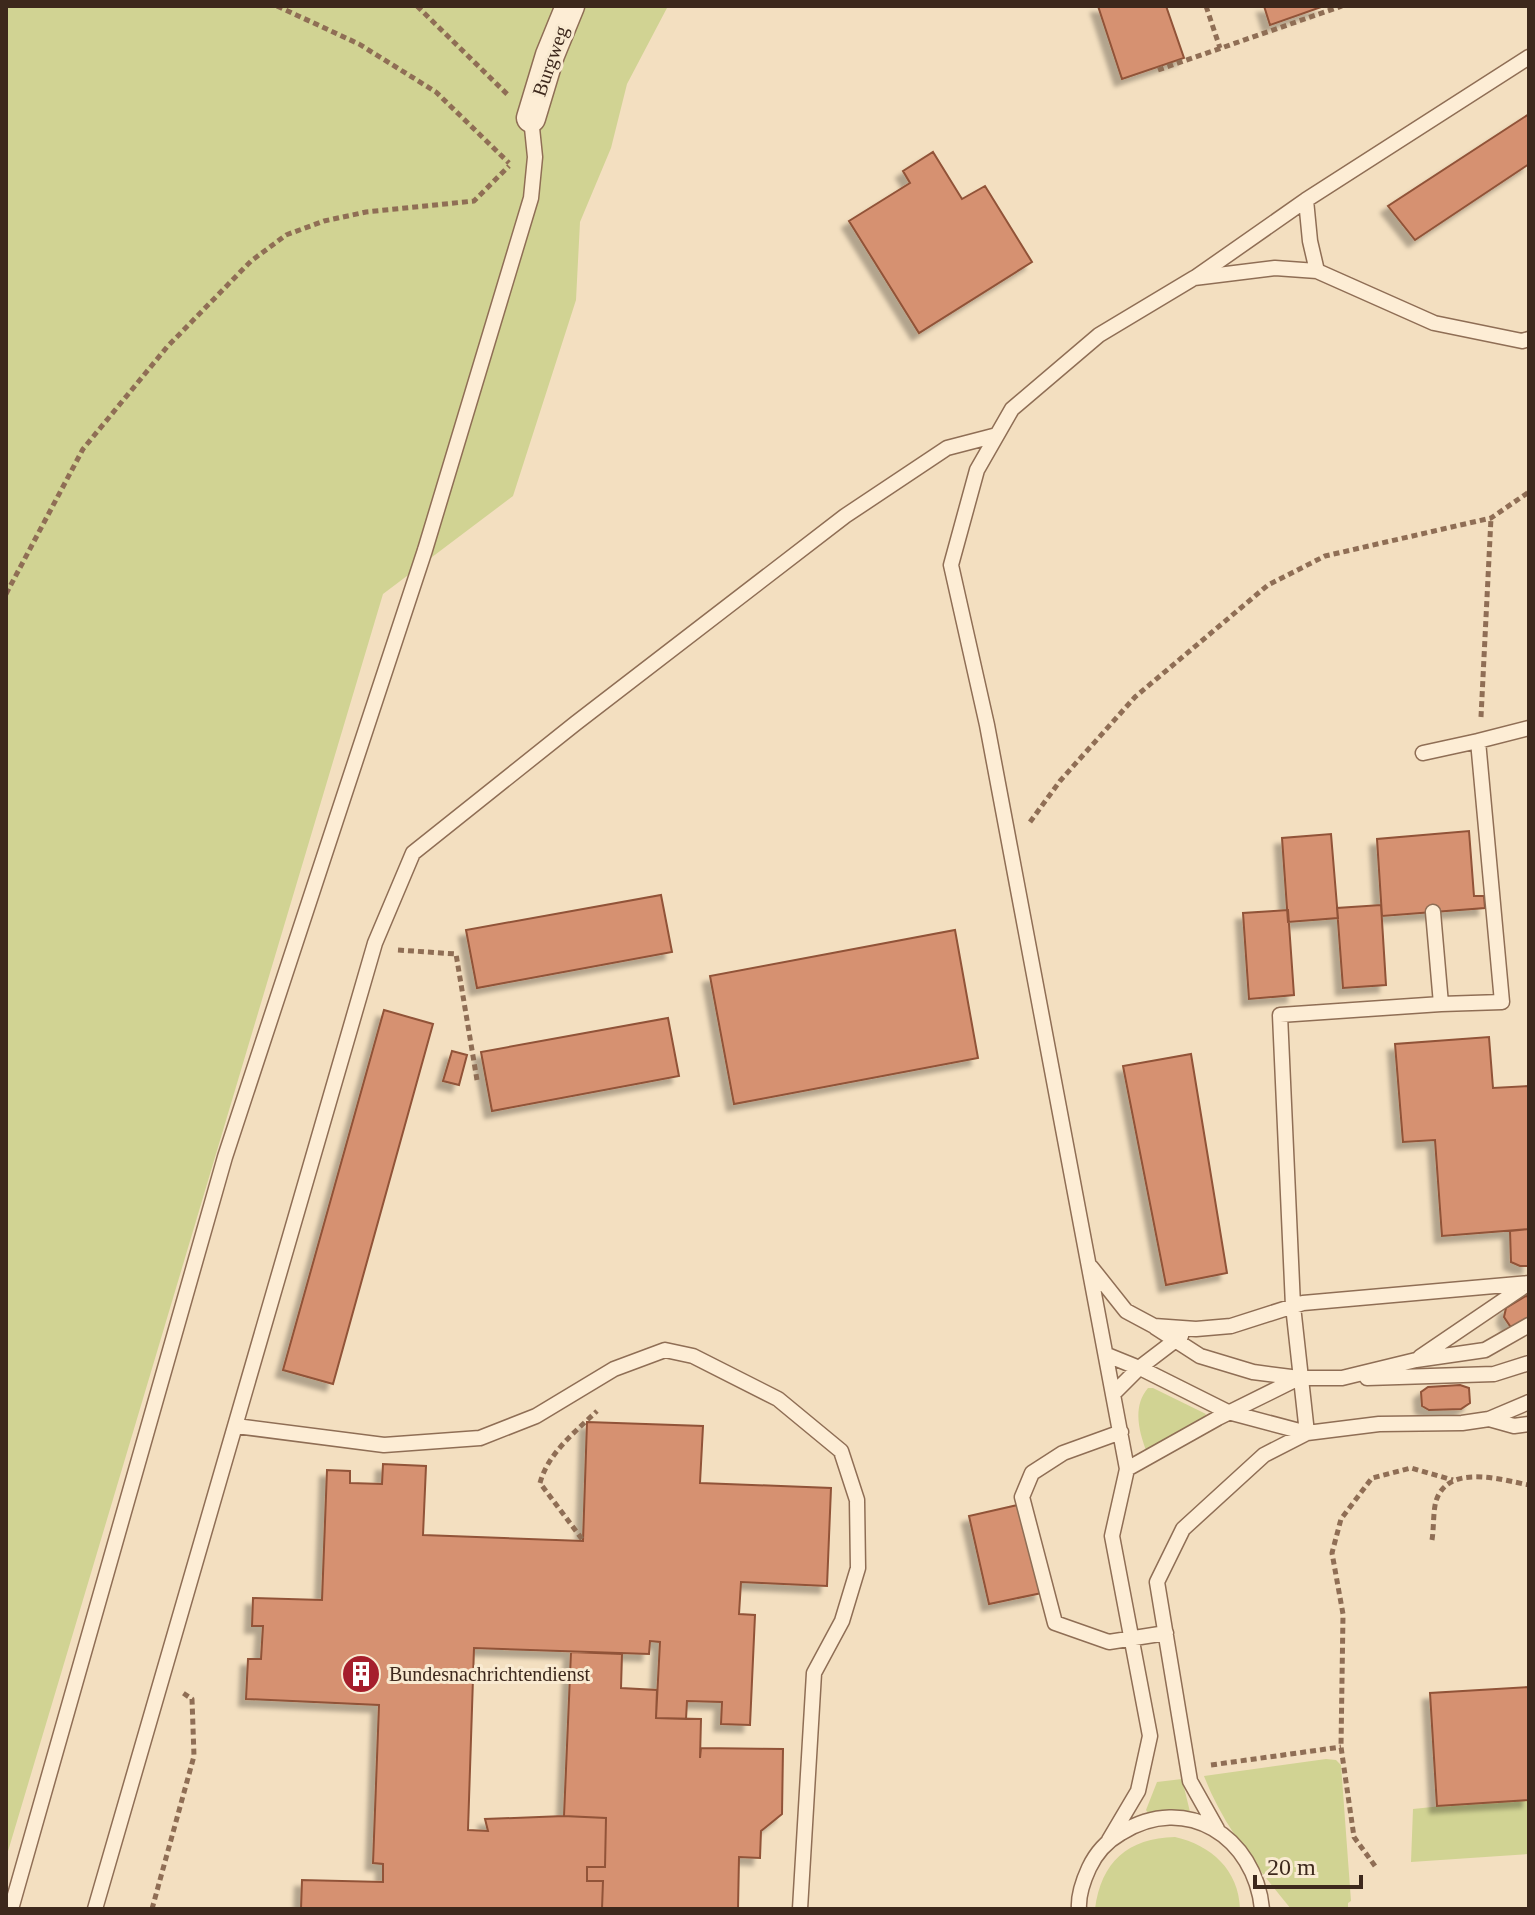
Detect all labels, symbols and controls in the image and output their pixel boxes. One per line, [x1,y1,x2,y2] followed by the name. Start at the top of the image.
[528,23,573,99] street label: Burgweg
[340,1653,382,1695] building icon: Bundesnachrichtendienst
[389,1663,590,1685] place label: Bundesnachrichtendienst
[1255,1839,1361,1889] scale bar
[1267,1854,1316,1880] text: 20 m

